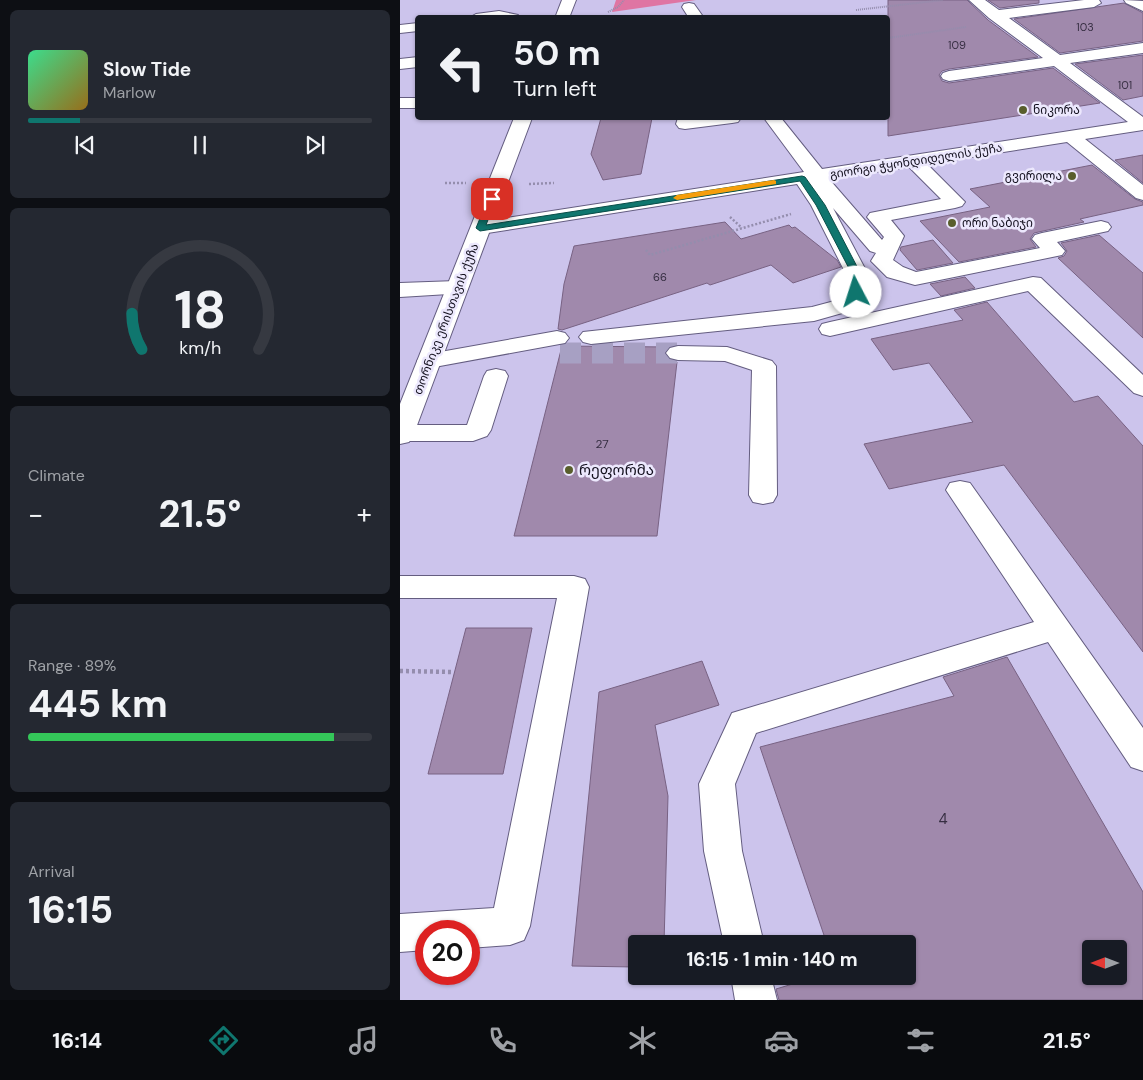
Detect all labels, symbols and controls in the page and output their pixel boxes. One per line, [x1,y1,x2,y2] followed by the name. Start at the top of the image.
[1076,20,1094,34] house number: 103
[513,30,601,76] text: 50 m
[430,35,495,100] icon: left
[948,38,966,52] house number: 109
[103,57,191,82] text: Slow Tide
[513,74,597,103] text: Turn left
[1118,78,1132,92] house number: 101
[103,82,156,103] text: Marlow
[1033,102,1080,118] place label: ნიკორა
[1017,104,1029,116] marker: ნიკორა
[71,131,99,159] icon: previous
[186,131,214,159] icon: pause
[301,131,329,159] icon: next
[829,139,1003,183] street label: გიორგი ჭყონდიდელის ქუჩა
[1005,168,1062,184] place label: გვირილა
[1066,170,1078,182] marker: გვირილა
[471,178,513,220] pin
[478,185,506,213] icon: arrive
[962,215,1033,231] place label: ორი ნაბიჯი
[946,217,958,229] marker: ორი ნაბიჯი
[410,241,482,397] street label: თორნიკე ერისთავის ქუჩა
[829,265,881,317] position arrow
[653,270,667,284] house number: 66
[174,276,226,344] text: 18
[179,336,221,360] text: km/h
[595,436,609,452] house number: 27
[579,460,654,480] place label: რეფორმა
[563,464,575,476] marker: რეფორმა
[28,465,85,486] text: Climate
[159,489,241,539] text: 21.5°
[28,496,43,533] text: −
[357,496,372,533] text: +
[28,655,116,676] text: Range · 89%
[28,679,168,729] text: 445 km
[938,809,948,829] house number: 4
[28,861,75,882] text: Arrival
[28,885,113,935] text: 16:15
[415,920,480,985] speed limit sign: 20
[1082,940,1128,985] north arrow
[1082,940,1127,985] map controls
[686,947,858,972] text: 16:15 · 1 min · 140 m
[206,1023,241,1058] icon: directions
[346,1023,381,1058] icon: music
[485,1023,520,1058] icon: phone
[625,1023,660,1058] icon: climate
[764,1023,799,1058] icon: car
[903,1023,938,1058] icon: filters
[52,1026,102,1055] text: 16:14
[1043,1026,1091,1055] text: 21.5°

